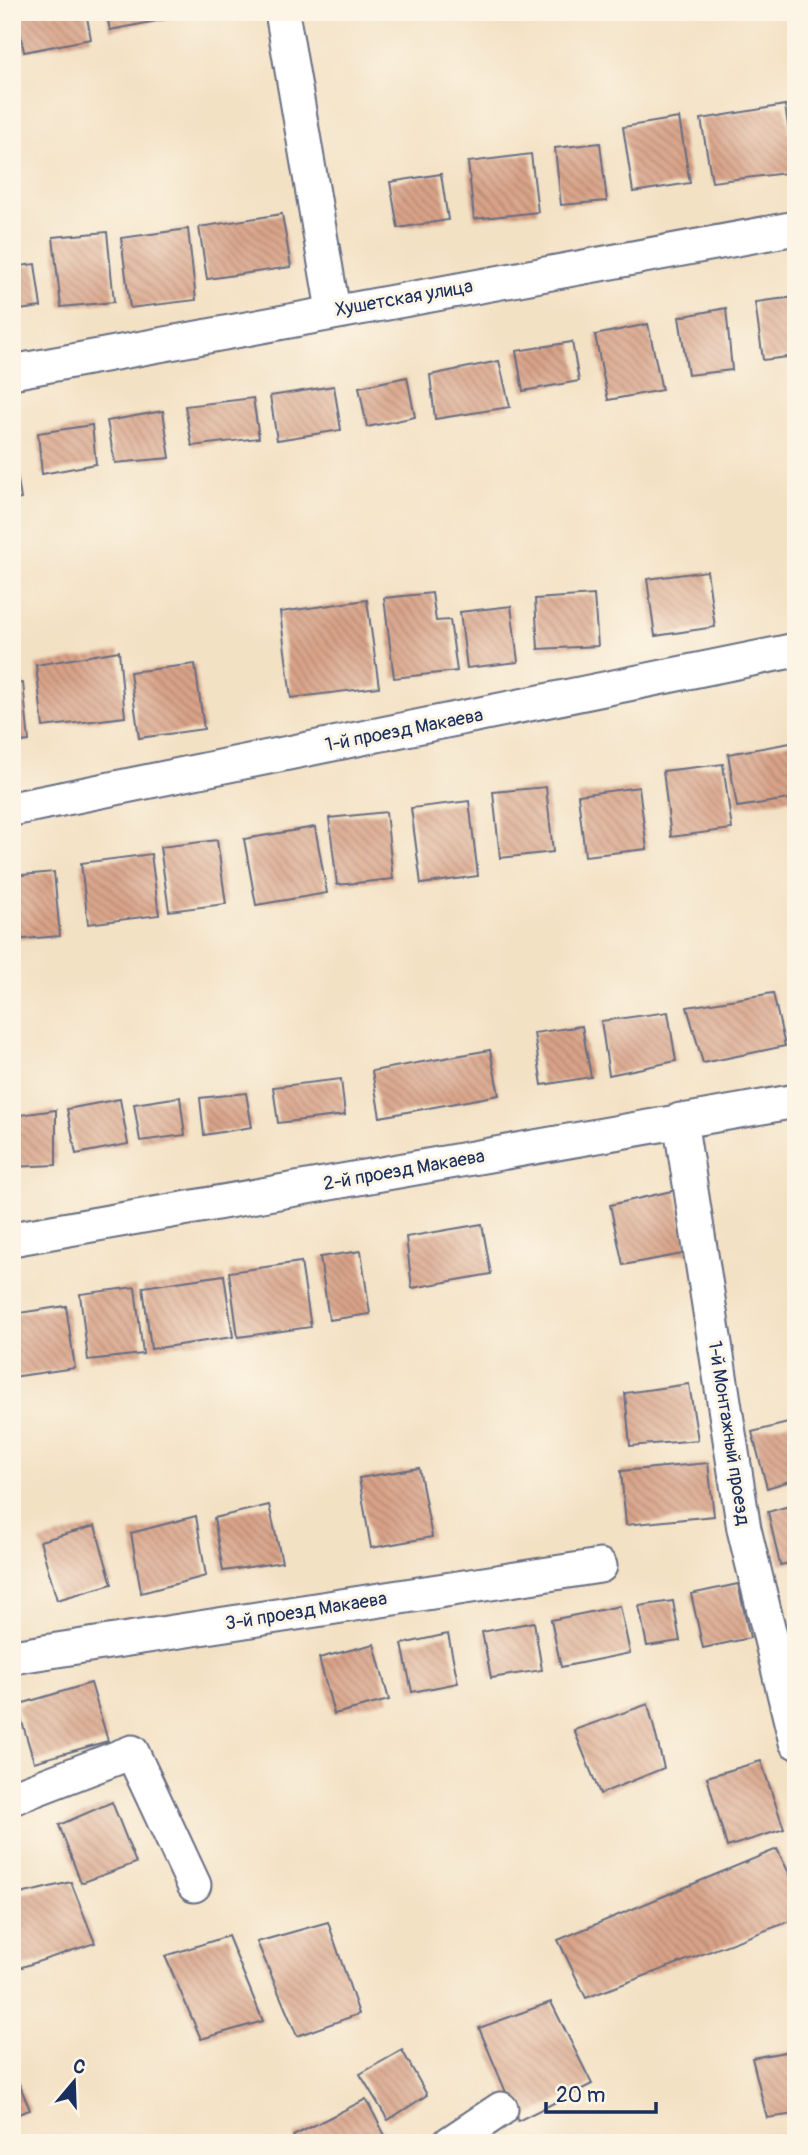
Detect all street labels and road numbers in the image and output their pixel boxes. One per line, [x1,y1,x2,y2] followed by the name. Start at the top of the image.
[333,274,475,322] street label: Хушетская улица
[323,703,485,757] street label: 1-й проезд Макаева
[321,1144,487,1196] street label: 2-й проезд Макаева
[703,1339,756,1527] street label: 1-й Монтажный проезд
[223,1586,389,1636] street label: 3-й проезд Макаева

